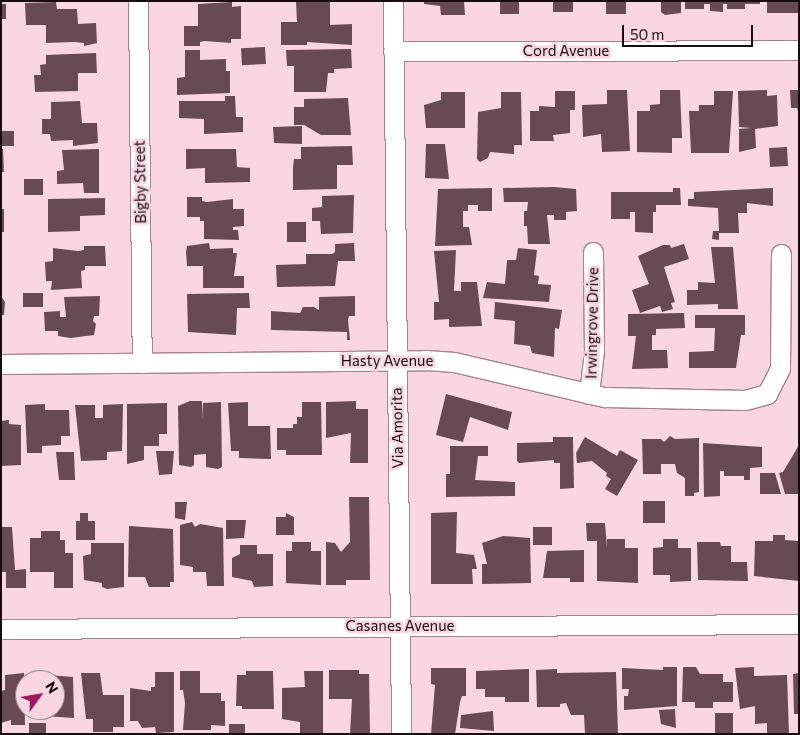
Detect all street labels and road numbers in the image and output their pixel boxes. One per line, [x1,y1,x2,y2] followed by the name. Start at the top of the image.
[523,42,609,60] street label: Cord Avenue
[130,140,150,224] street label: Bigby Street
[582,267,602,379] street label: Irwingrove Drive
[341,352,433,370] street label: Hasty Avenue
[387,387,407,469] street label: Via Amorita
[346,617,454,635] street label: Casanes Avenue

